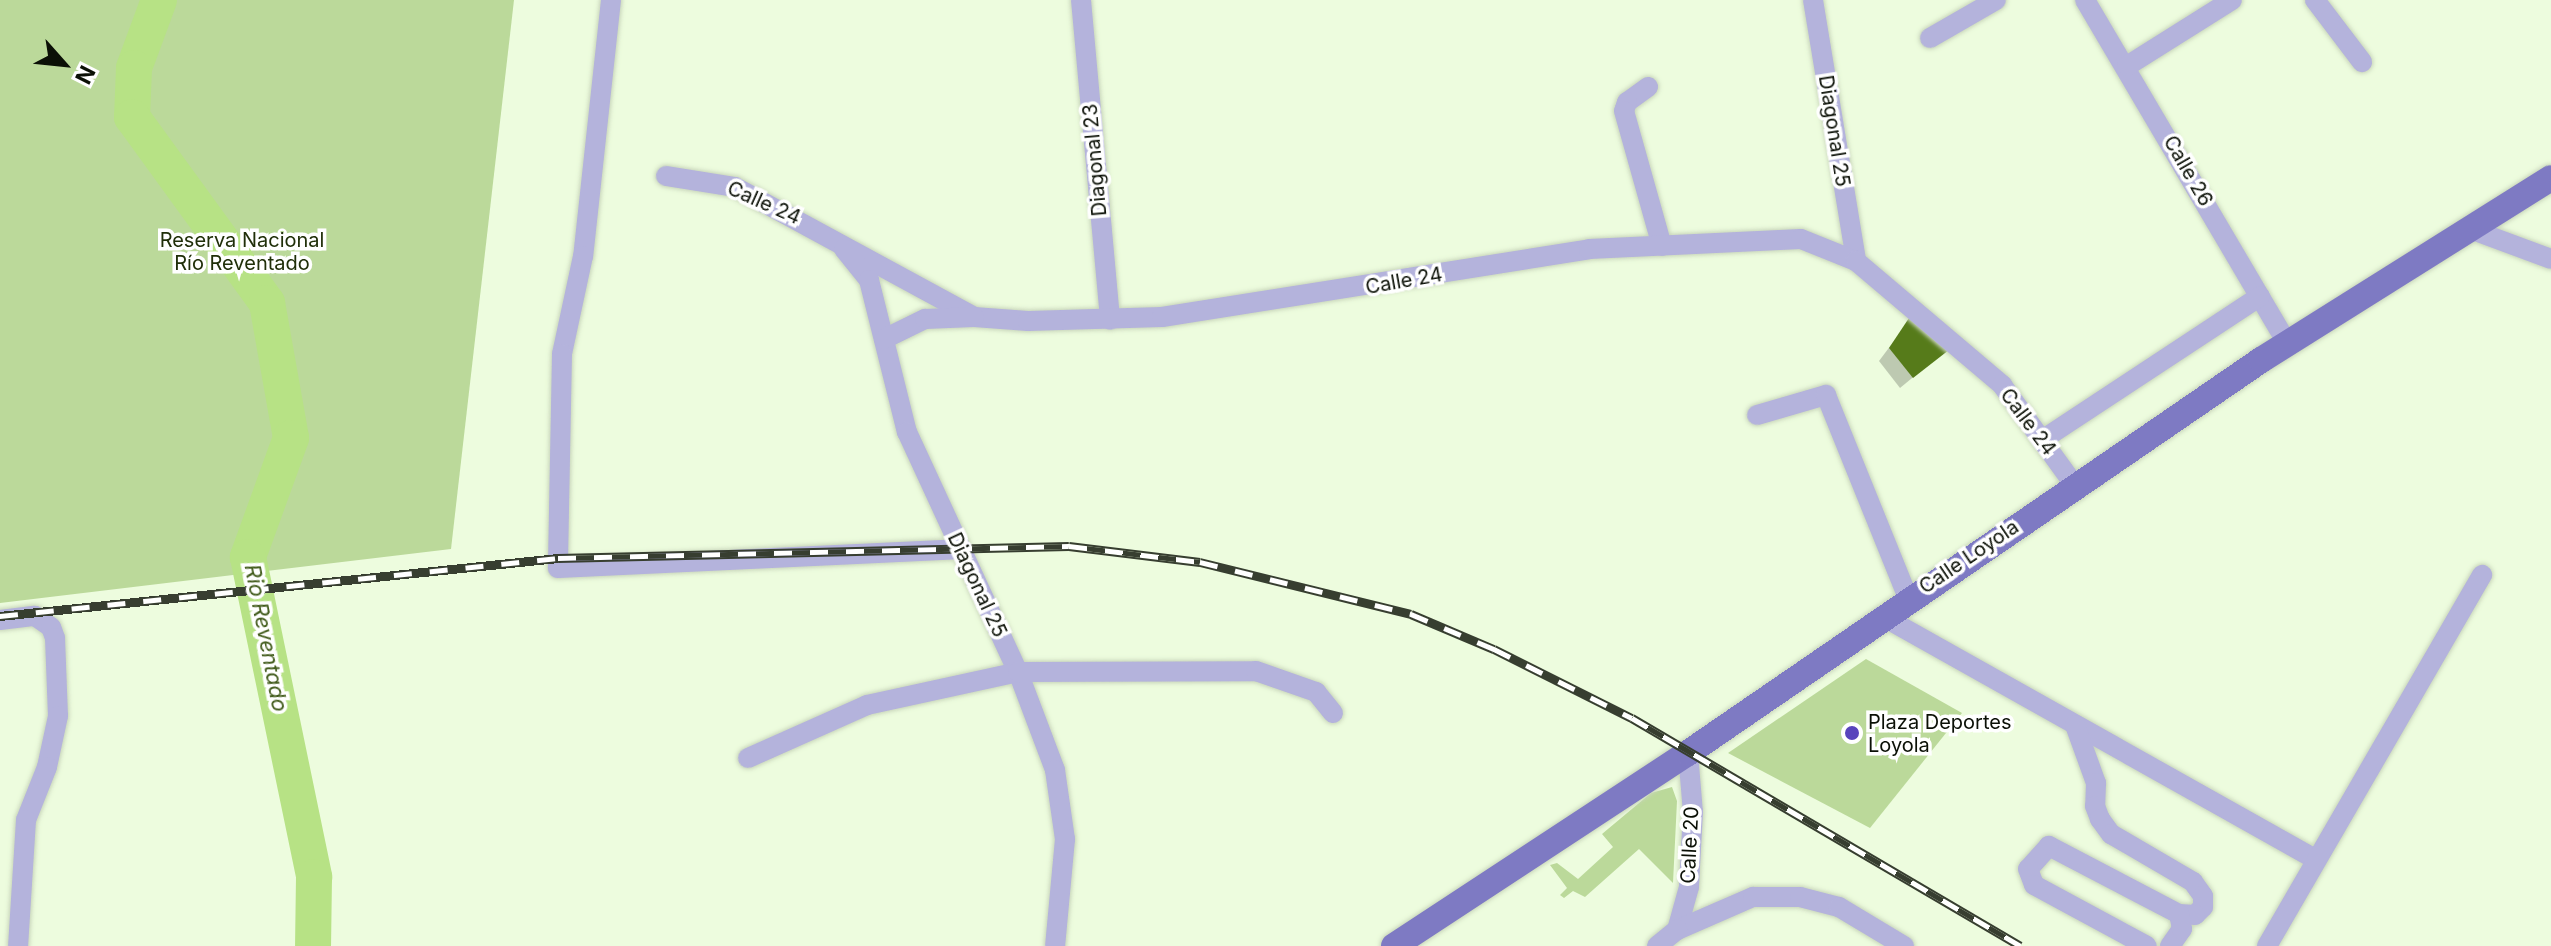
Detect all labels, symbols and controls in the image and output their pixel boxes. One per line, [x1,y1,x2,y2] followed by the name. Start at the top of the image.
[24,24,104,104] north arrow
[70,62,101,88] text: N
[1813,73,1855,189] street label: Diagonal 25
[1078,103,1112,217] street label: Diagonal 23
[2158,131,2218,211] street label: Calle 26
[724,176,804,230] street label: Calle 24
[160,228,324,275] park label: Reserva Nacional Río Reventado
[1364,262,1444,300] street label: Calle 24
[1995,384,2061,460] street label: Calle 24
[1915,515,2023,599] street label: Calle Loyola
[942,529,1012,641] street label: Diagonal 25
[239,562,293,714] water label: Rio Reventado
[1868,710,2011,757] place label: Plaza Deportes Loyola
[1843,724,1861,742] marker: Plaza Deportes Loyola
[1676,806,1704,884] street label: Calle 20

